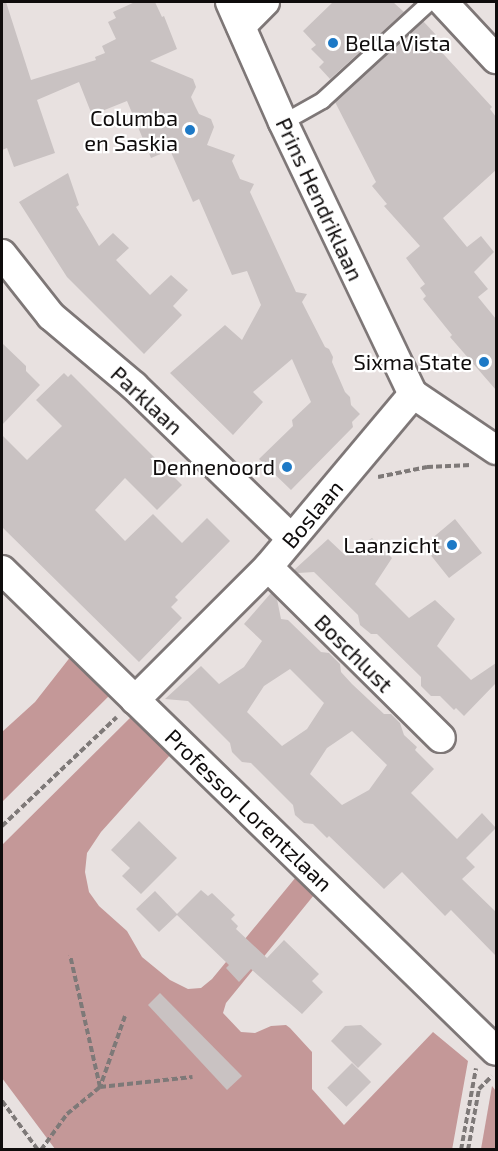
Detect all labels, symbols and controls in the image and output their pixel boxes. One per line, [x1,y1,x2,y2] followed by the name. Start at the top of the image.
[345,30,451,56] place label: Bella Vista
[326,36,340,50] marker: Bella Vista
[84,104,178,156] place label: Columba en Saskia
[271,113,369,285] street label: Prins Hendriklaan
[183,123,197,137] marker: Columba en Saskia
[353,349,472,375] place label: Sixma State
[477,355,491,369] marker: Sixma State
[106,360,188,440] street label: Parklaan
[152,454,275,480] place label: Dennenoord
[280,460,294,474] marker: Dennenoord
[276,475,348,553] street label: Boslaan
[343,532,440,558] place label: Laanzicht
[445,538,459,552] marker: Laanzicht
[309,608,399,698] street label: Boschlust
[160,723,338,897] street label: Professor Lorentzlaan

